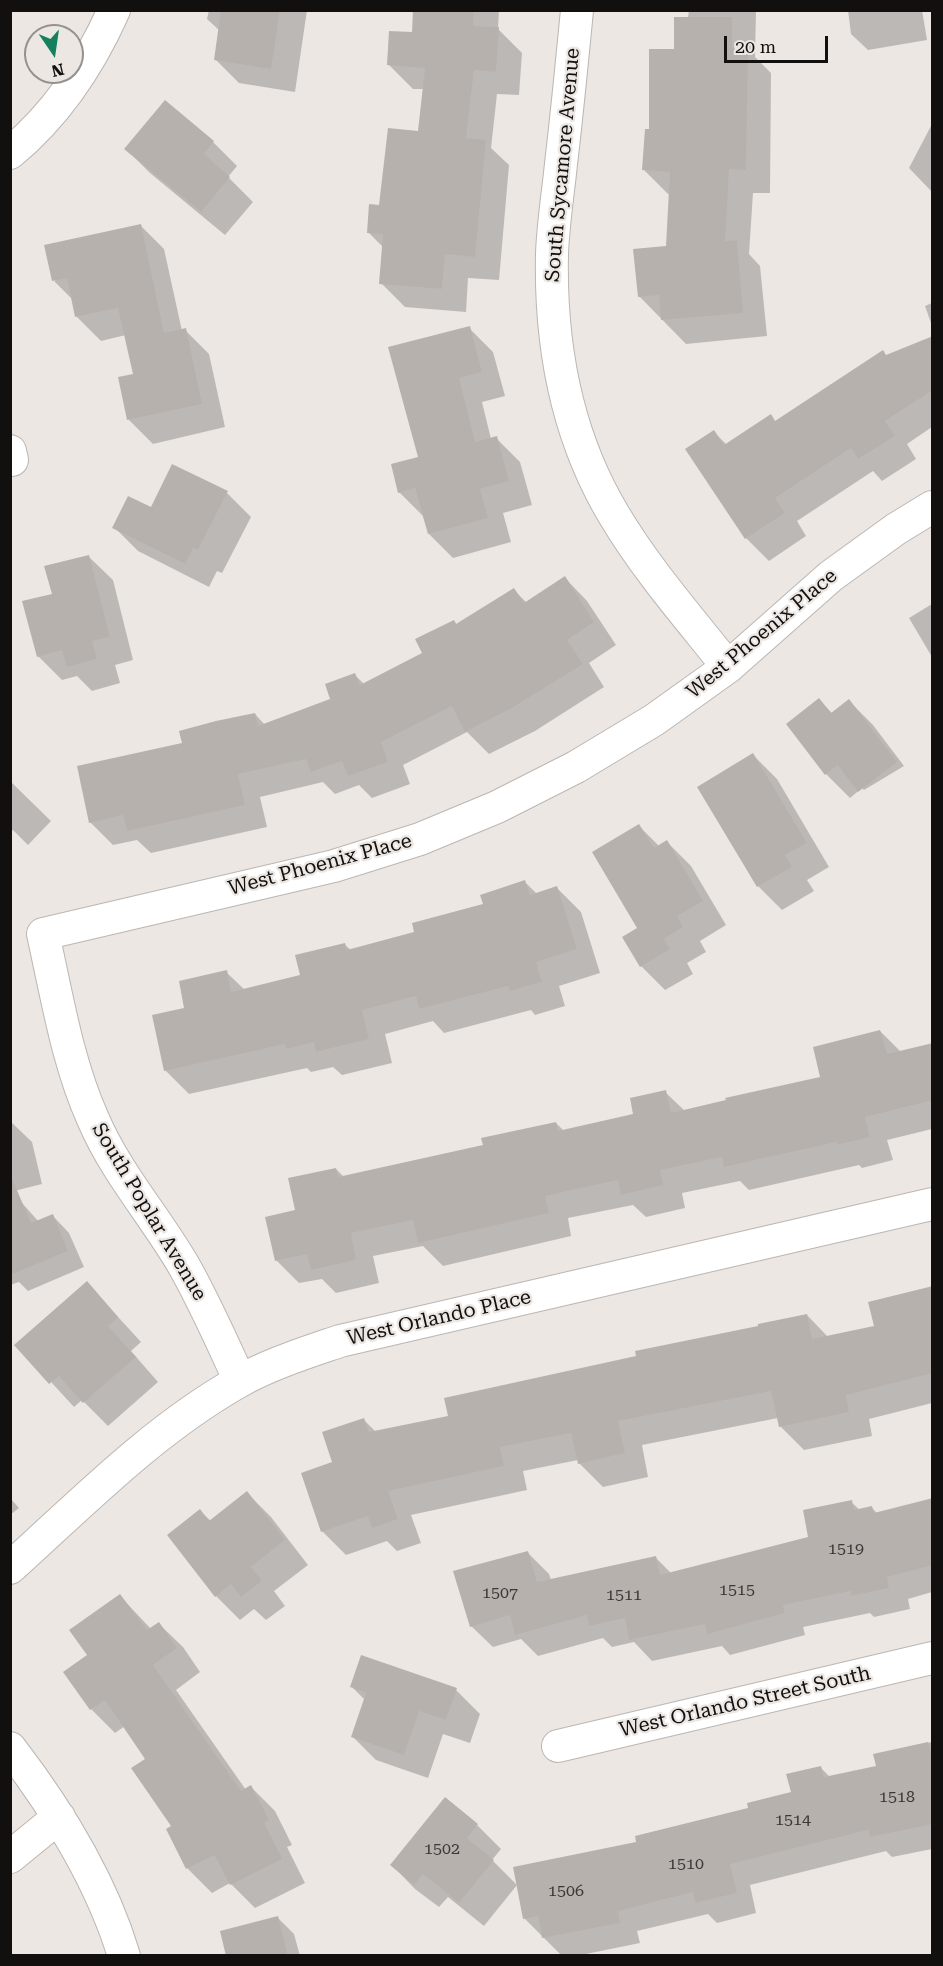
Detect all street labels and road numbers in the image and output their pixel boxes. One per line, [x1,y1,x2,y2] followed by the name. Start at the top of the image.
[541,47,585,283] street label: South Sycamore Avenue
[682,564,842,704] street label: West Phoenix Place
[226,829,414,901] street label: West Phoenix Place
[87,1119,211,1305] street label: South Poplar Avenue
[345,1285,533,1351] street label: West Orlando Place
[617,1661,873,1743] street label: West Orlando Street South

